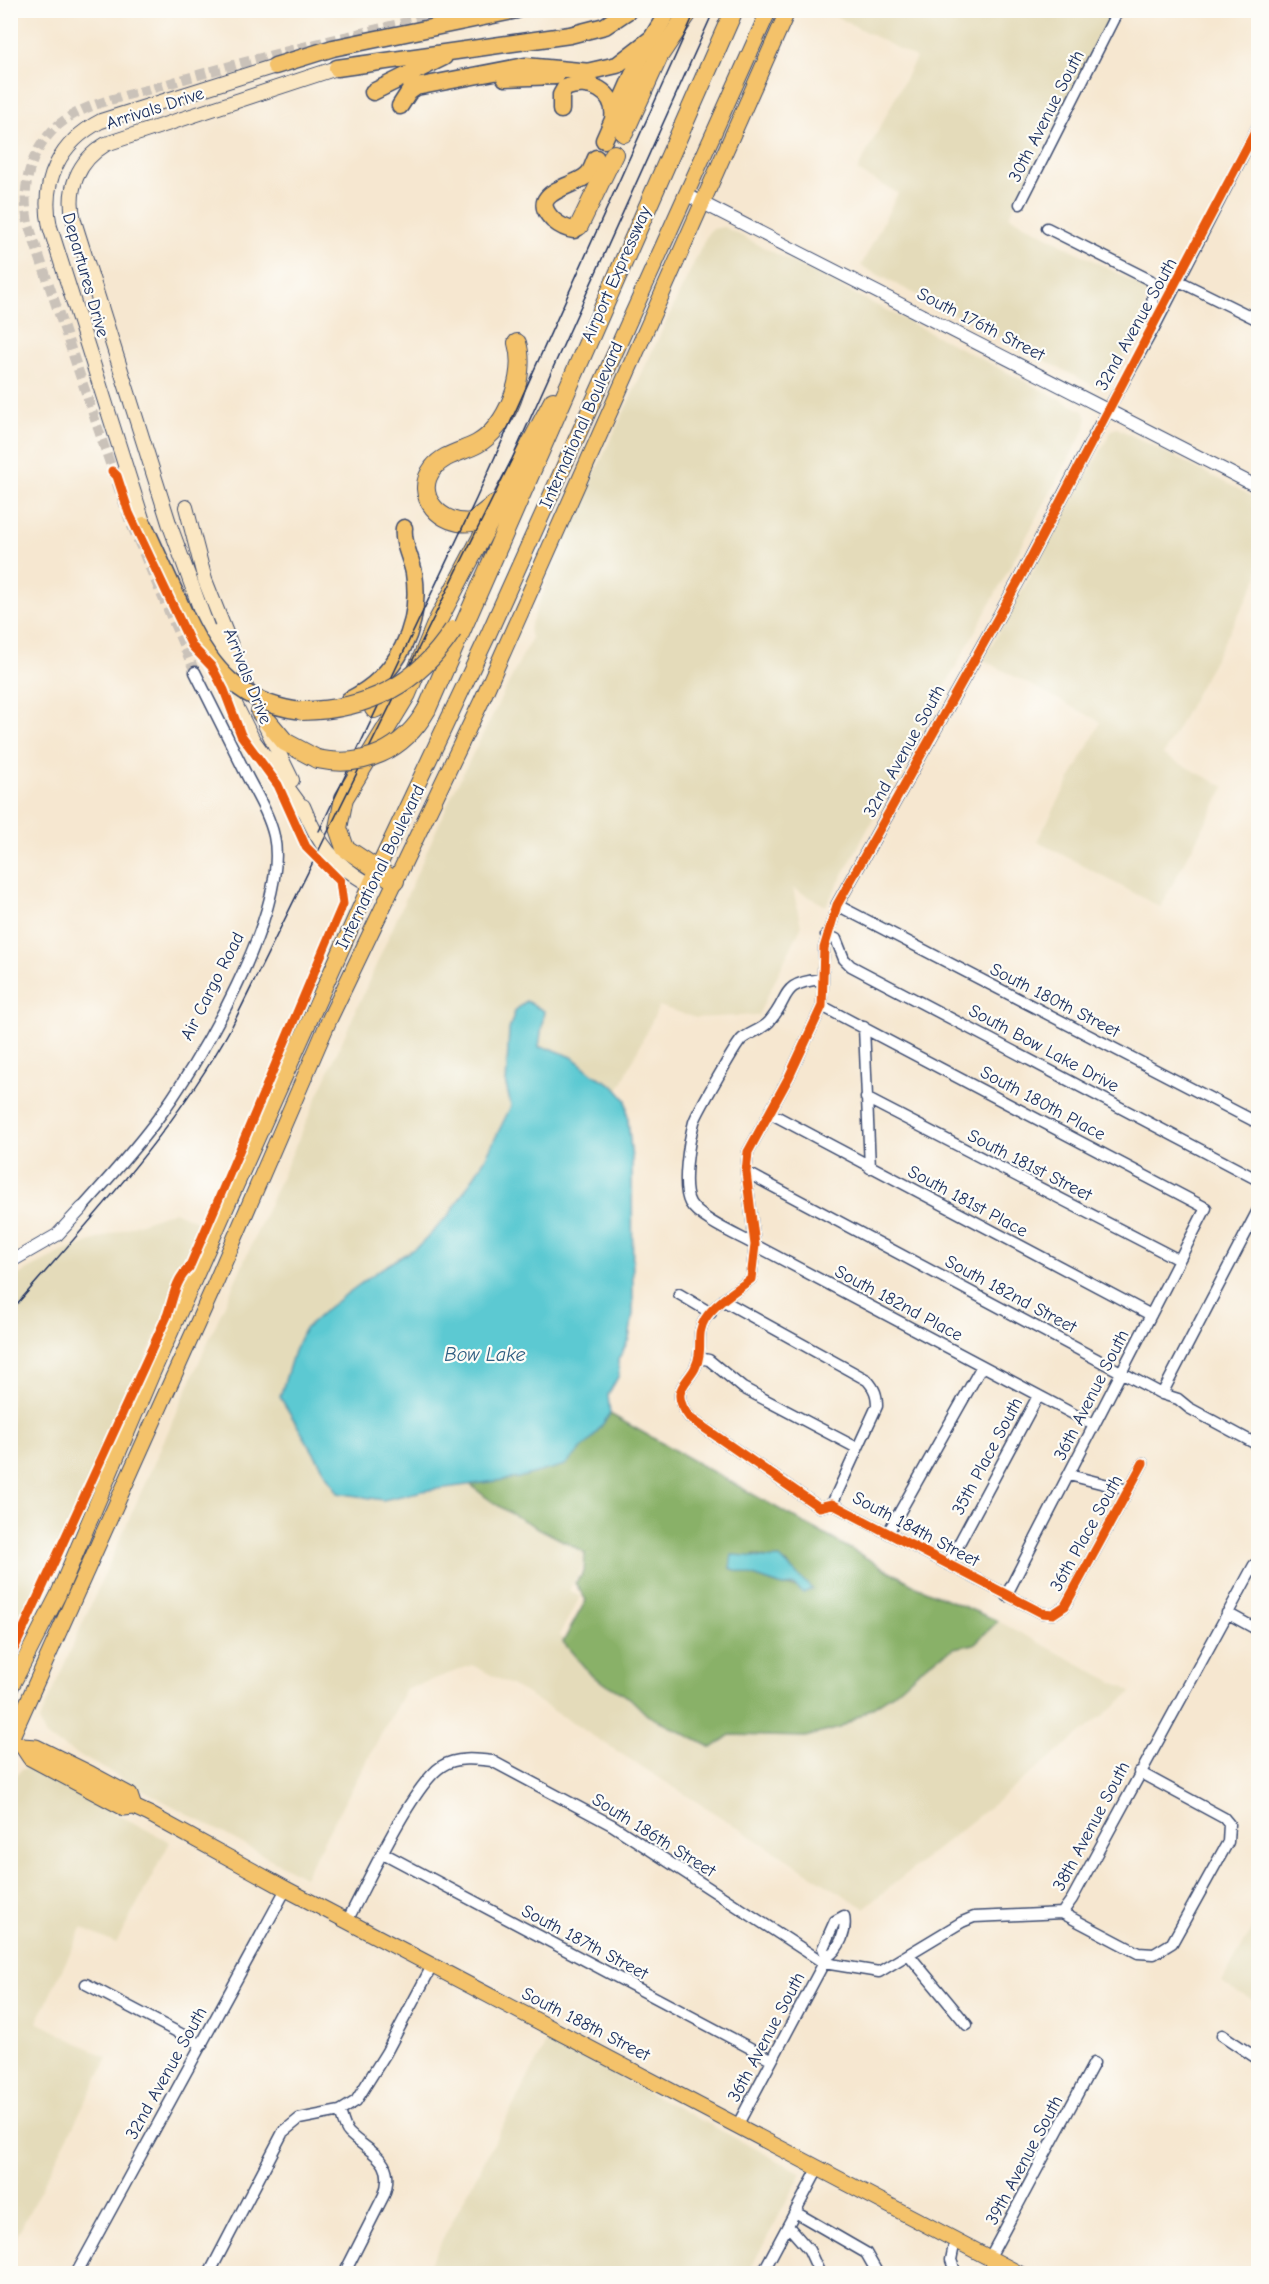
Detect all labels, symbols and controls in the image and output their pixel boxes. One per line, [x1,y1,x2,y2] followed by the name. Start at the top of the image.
[1004,47,1089,186] street label: 30th Avenue South
[104,83,207,134] street label: Arrivals Drive
[577,202,656,345] street label: Airport Expressway
[58,210,113,340] street label: Departures Drive
[1091,254,1182,394] street label: 32nd Avenue South
[913,283,1049,366] street label: South 176th Street
[535,339,628,512] street label: International Boulevard
[219,625,276,727] street label: Arrivals Drive
[859,681,950,821] street label: 32nd Avenue South
[331,782,429,953] street label: International Boulevard
[176,929,249,1044] street label: Air Cargo Road
[986,959,1124,1043] street label: South 180th Street
[965,1000,1122,1097] street label: South Bow Lake Drive
[977,1062,1109,1145] street label: South 180th Place
[964,1125,1096,1206] street label: South 181st Street
[904,1161,1031,1242] street label: South 181st Place
[941,1251,1081,1338] street label: South 182nd Street
[831,1261,966,1346] street label: South 182nd Place
[1049,1326,1133,1464] street label: 36th Avenue South
[444,1343,526,1366] water label: Bow Lake
[948,1394,1027,1519] street label: 35th Place South
[1046,1471,1127,1595] street label: 36th Place South
[849,1487,983,1572] street label: South 184th Street
[1048,1758,1134,1895] street label: 38th Avenue South
[588,1789,720,1882] street label: South 186th Street
[518,1900,652,1985] street label: South 187th Street
[723,1969,810,2106] street label: 36th Avenue South
[518,1983,654,2066] street label: South 188th Street
[121,2003,212,2143] street label: 32nd Avenue South
[981,2092,1067,2229] street label: 39th Avenue South

